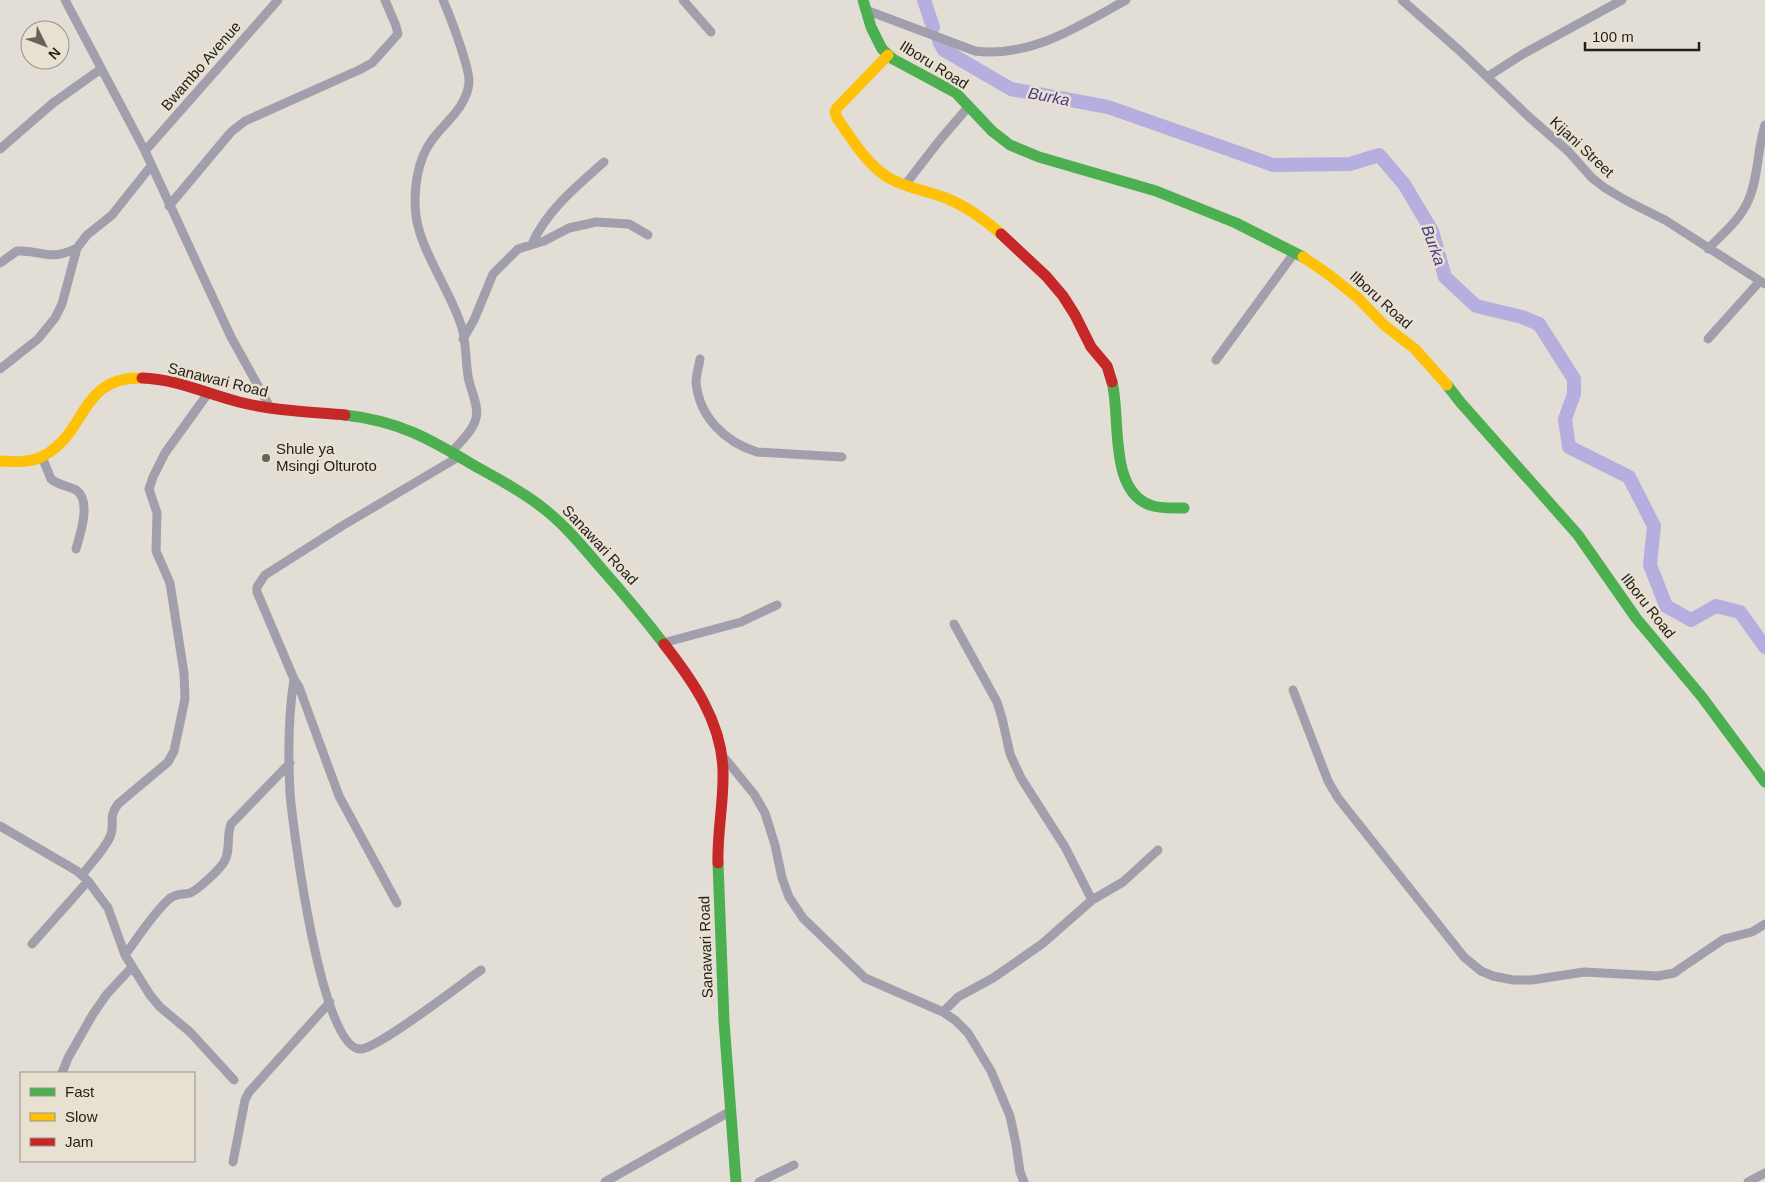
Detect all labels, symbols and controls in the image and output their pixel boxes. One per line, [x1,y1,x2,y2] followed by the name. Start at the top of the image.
[157,18,244,114] street label: Bwambo Avenue
[20,20,70,70] north arrow
[1585,20,1699,52] scale bar
[1592,28,1634,45] text: 100 m
[897,37,972,92] street label: Ilboru Road
[45,45,64,63] text: N
[1027,84,1071,109] water label: Burka
[1547,113,1618,181] street label: Kijani Street
[1418,223,1449,268] water label: Burka
[1347,267,1416,332] street label: Ilboru Road
[166,359,270,400] street label: Sanawari Road
[276,440,377,474] place label: Shule ya Msingi Olturoto
[260,452,272,464] marker: Shule ya Msingi Olturoto
[559,501,642,588] street label: Sanawari Road
[1618,570,1679,641] street label: Ilboru Road
[695,895,716,999] street label: Sanawari Road
[20,1072,195,1162] legend
[65,1083,95,1100] text: Fast
[65,1108,98,1125] text: Slow
[65,1133,93,1150] text: Jam

